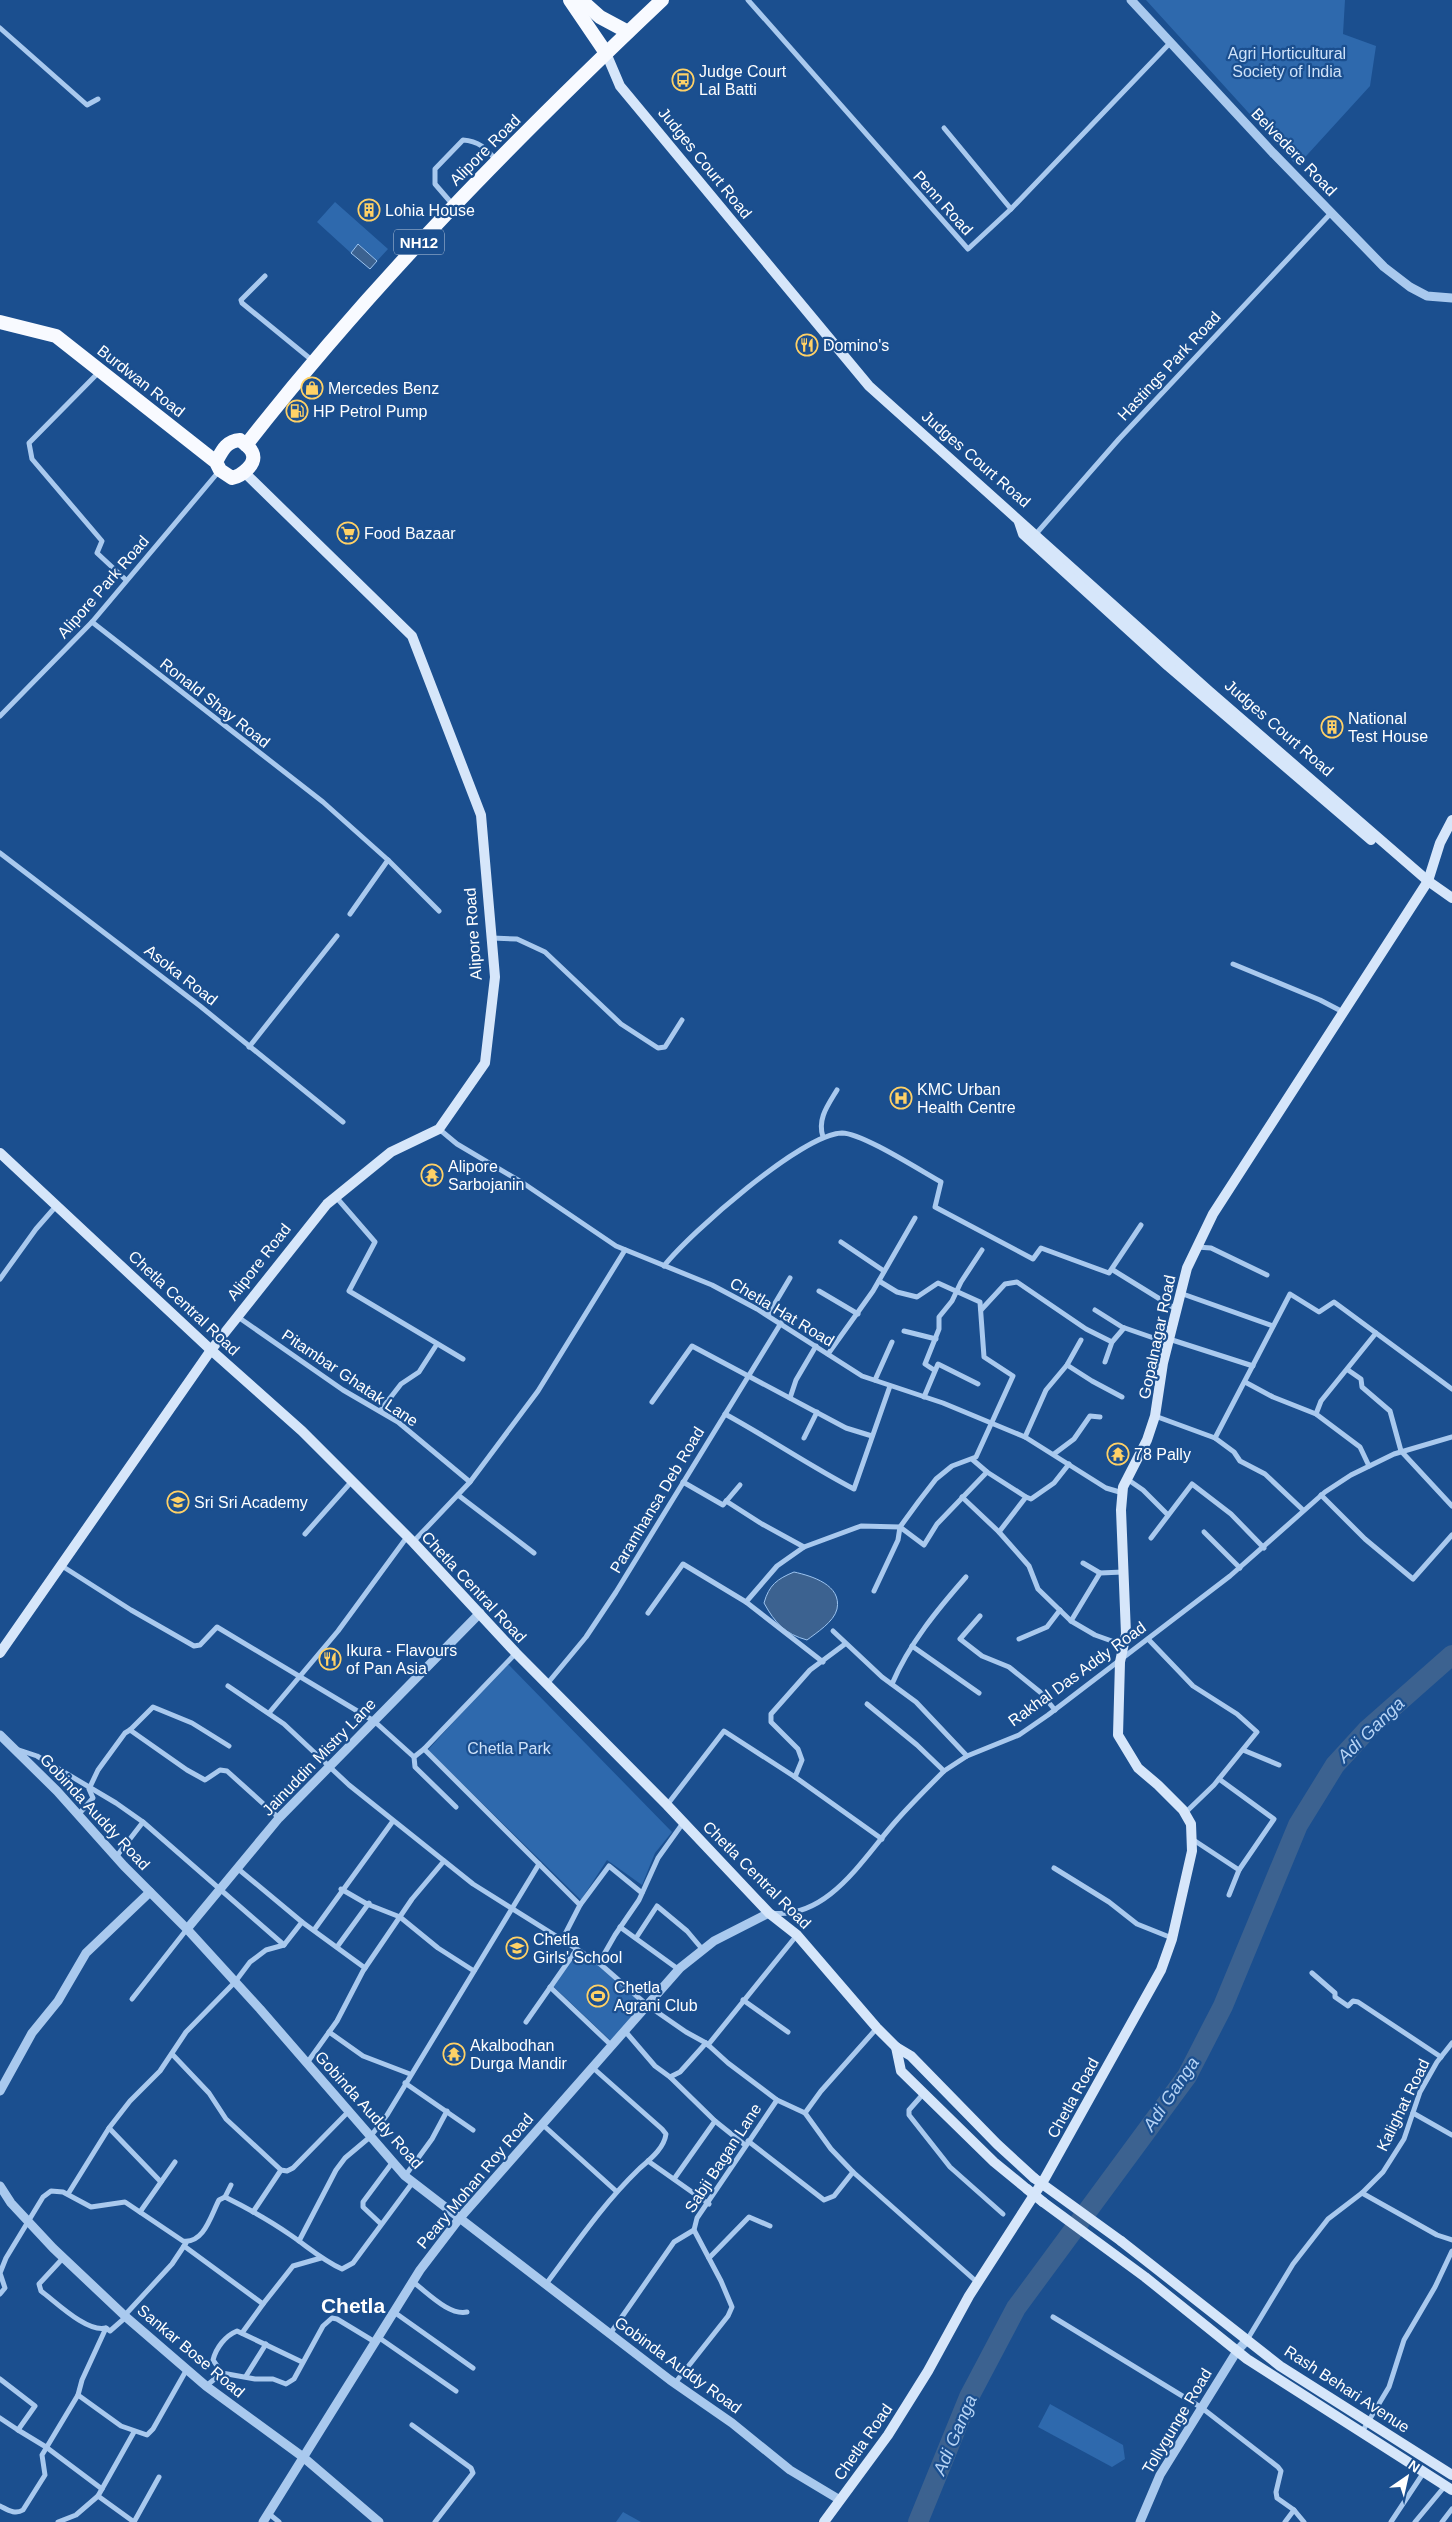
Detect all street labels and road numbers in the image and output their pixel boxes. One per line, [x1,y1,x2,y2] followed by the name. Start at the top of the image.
[655,104,755,222] street label: Judges Court Road
[1248,105,1340,199] street label: Belvedere Road
[446,111,524,189] street label: Alipore Road
[910,168,976,238] street label: Penn Road
[394,230,444,254] road number: NH12
[1114,308,1224,424] street label: Hastings Park Road
[94,342,188,420] street label: Burdwan Road
[918,407,1034,511] street label: Judges Court Road
[54,532,152,642] street label: Alipore Park Road
[157,655,273,751] street label: Ronald Shay Road
[1221,676,1337,780] street label: Judges Court Road
[461,887,485,981] street label: Alipore Road
[141,941,221,1009] street label: Asoka Road
[224,1220,294,1304] street label: Alipore Road
[125,1247,243,1359] street label: Chetla Central Road
[1136,1273,1178,1401] street label: Gopalnagar Road
[727,1274,837,1350] street label: Chetla Hat Road
[279,1326,421,1430] street label: Pitambar Ghatak Lane
[607,1424,707,1576] street label: Paramhansa Deb Road
[418,1528,530,1646] street label: Chetla Central Road
[1005,1619,1149,1729] street label: Rakhal Das Addy Road
[259,1695,379,1819] street label: Jainuddin Mistry Lane
[37,1751,153,1873] street label: Gobinda Auddy Road
[700,1818,814,1932] street label: Chetla Central Road
[312,2048,426,2172] street label: Gobinda Auddy Road
[1044,2055,1102,2141] street label: Chetla Road
[1373,2056,1433,2154] street label: Kalighat Road
[681,2100,765,2216] street label: Sabji Bagan Lane
[414,2110,536,2252] street label: Peary Mohan Roy Road
[134,2301,248,2401] street label: Sankar Bose Road
[611,2313,745,2417] street label: Gobinda Auddy Road
[1281,2342,1413,2436] street label: Rash Behari Avenue
[1139,2366,1215,2476] street label: Tollygunge Road
[831,2401,895,2483] street label: Chetla Road

